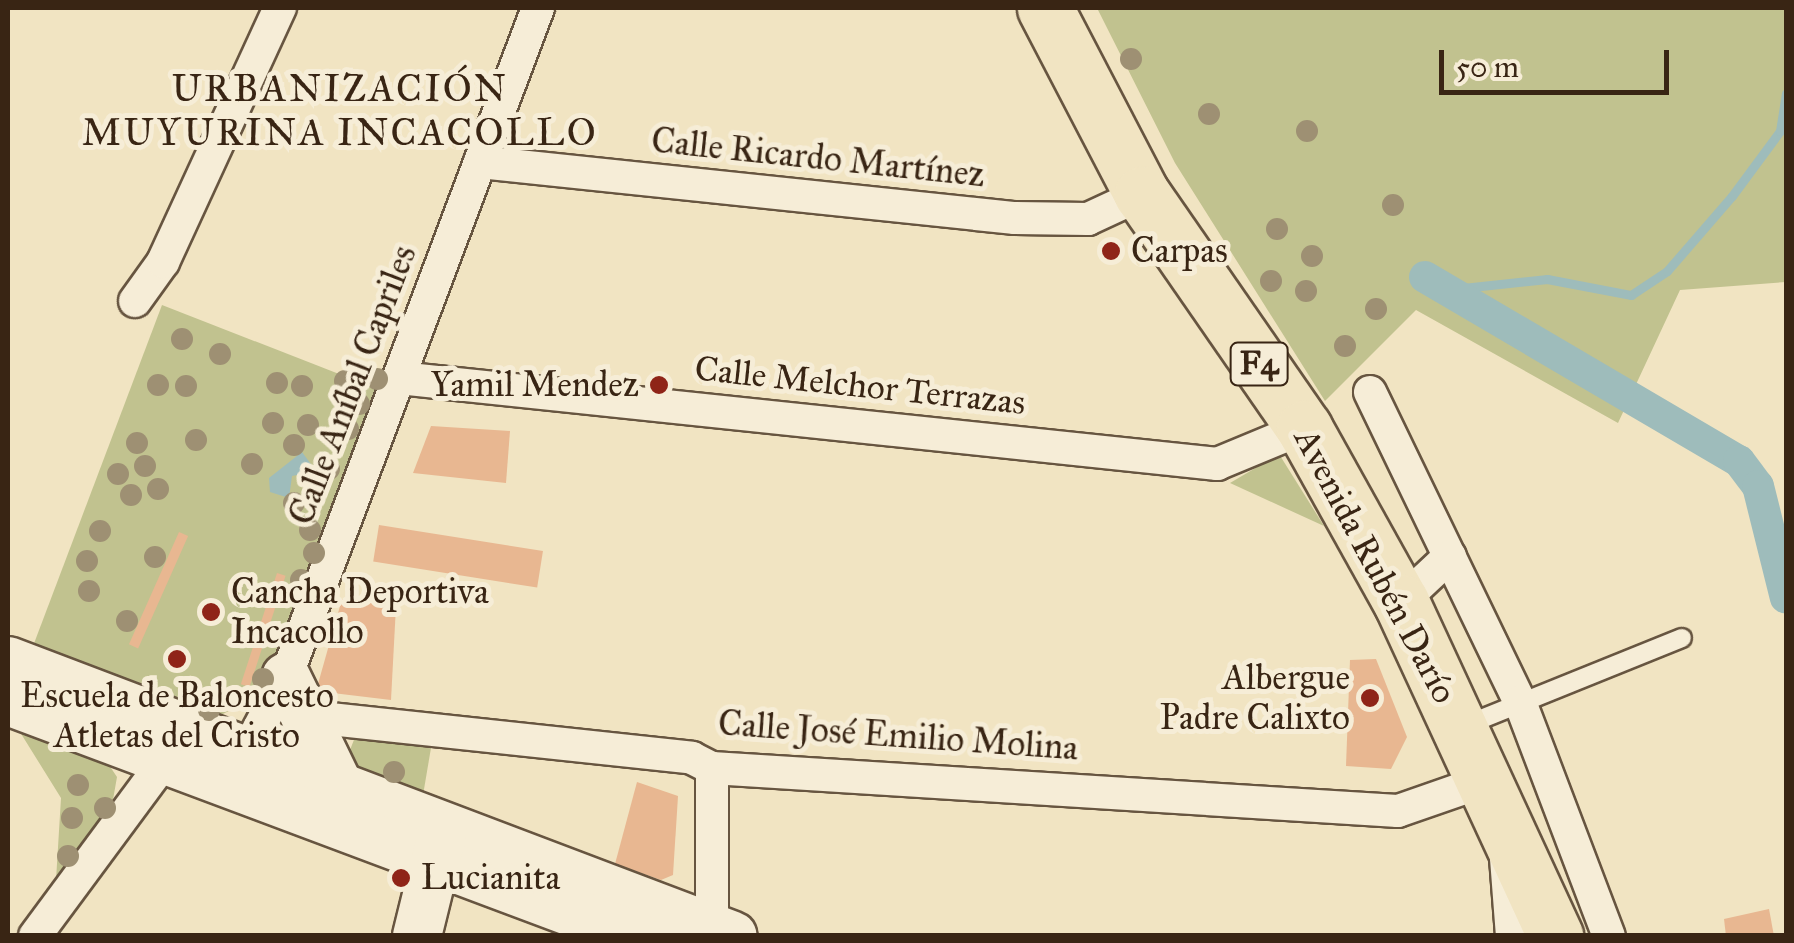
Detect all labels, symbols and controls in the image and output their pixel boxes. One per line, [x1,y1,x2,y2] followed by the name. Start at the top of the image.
[1444,30,1674,92] scale bar
[1456,49,1519,85] text: 50 m
[82,66,598,156] district label: URBANIZACIÓN MUYURINA INCACOLLO
[649,120,987,196] street label: Calle Ricardo Martínez
[1131,230,1228,272] place label: Carpas
[280,239,426,531] street label: Calle Aníbal Capriles
[1100,240,1122,262] marker: Carpas
[1229,337,1289,391] road number: F4
[693,348,1027,424] street label: Calle Melchor Terrazas
[431,364,639,406] place label: Yamil Mendez
[648,374,670,396] marker: Yamil Mendez
[1285,421,1465,711] street label: Avenida Rubén Darío
[231,571,489,653] place label: Cancha Deportiva Incacollo
[200,601,222,623] marker: Cancha Deportiva Incacollo
[166,648,188,670] marker: Escuela de Baloncesto Atletas del Cristo
[1160,657,1350,739] place label: Albergue Padre Calixto
[20,675,334,757] place label: Escuela de Baloncesto Atletas del Cristo
[1359,687,1381,709] marker: Albergue Padre Calixto
[717,702,1079,770] street label: Calle José Emilio Molina
[421,857,560,899] place label: Lucianita
[390,867,412,889] marker: Lucianita

